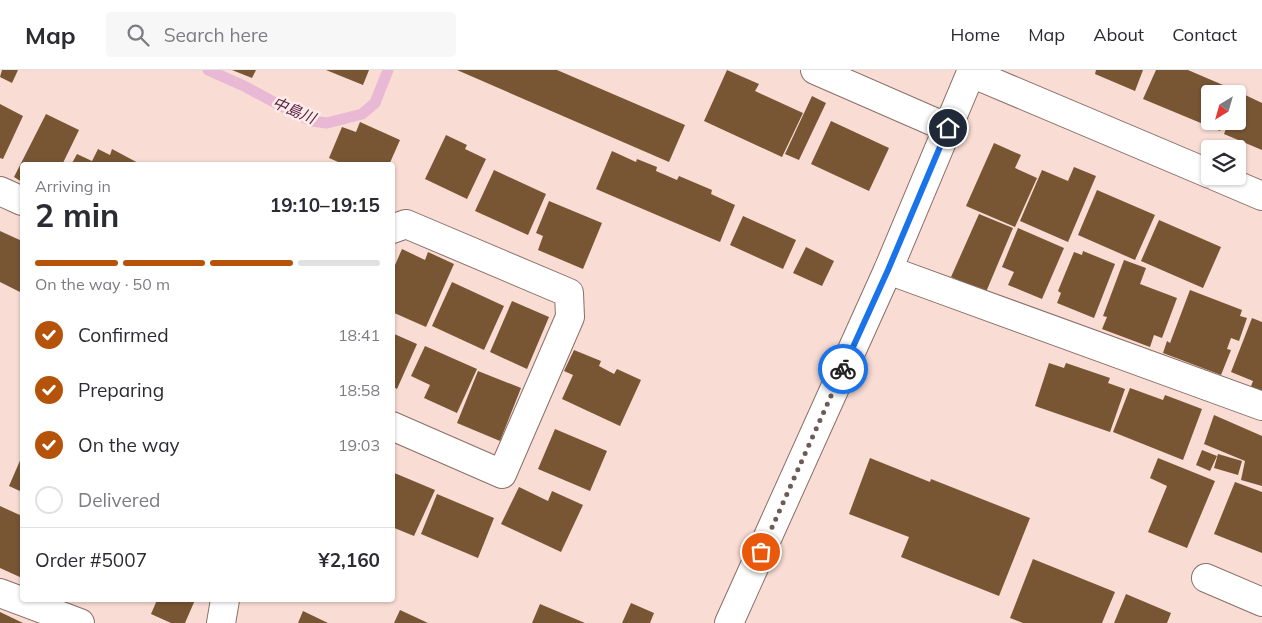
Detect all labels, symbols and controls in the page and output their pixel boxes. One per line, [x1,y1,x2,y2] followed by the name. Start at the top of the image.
[106,12,456,57] search box
[25,20,76,50] text: Map
[124,21,152,49] icon: search
[164,23,268,47] text: Search here
[950,23,1000,46] text: Home
[1028,23,1065,46] text: Map
[1093,23,1144,46] text: About
[1172,23,1237,46] text: Contact
[1201,85,1246,130] north arrow
[1201,85,1246,185] map controls
[270,92,320,128] water label: 中島川
[927,107,969,149] pin
[934,114,962,142] icon: home
[1201,140,1246,185] button: layers
[35,176,111,196] text: Arriving in
[270,193,380,217] text: 19:10–19:15
[35,195,119,235] text: 2 min
[35,274,170,294] text: On the way · 50 m
[35,321,63,349] icon: check
[78,323,169,347] text: Confirmed
[338,325,380,345] text: 18:41
[818,344,868,394] courier
[829,355,857,383] icon: bike
[35,376,63,404] icon: check
[78,378,164,402] text: Preparing
[338,380,380,400] text: 18:58
[35,431,63,459] icon: check
[78,433,180,457] text: On the way
[338,435,380,455] text: 19:03
[78,488,160,512] text: Delivered
[740,531,782,573] pin
[747,538,775,566] icon: bag
[35,548,147,572] text: Order #5007
[318,548,380,572] text: ¥2,160

